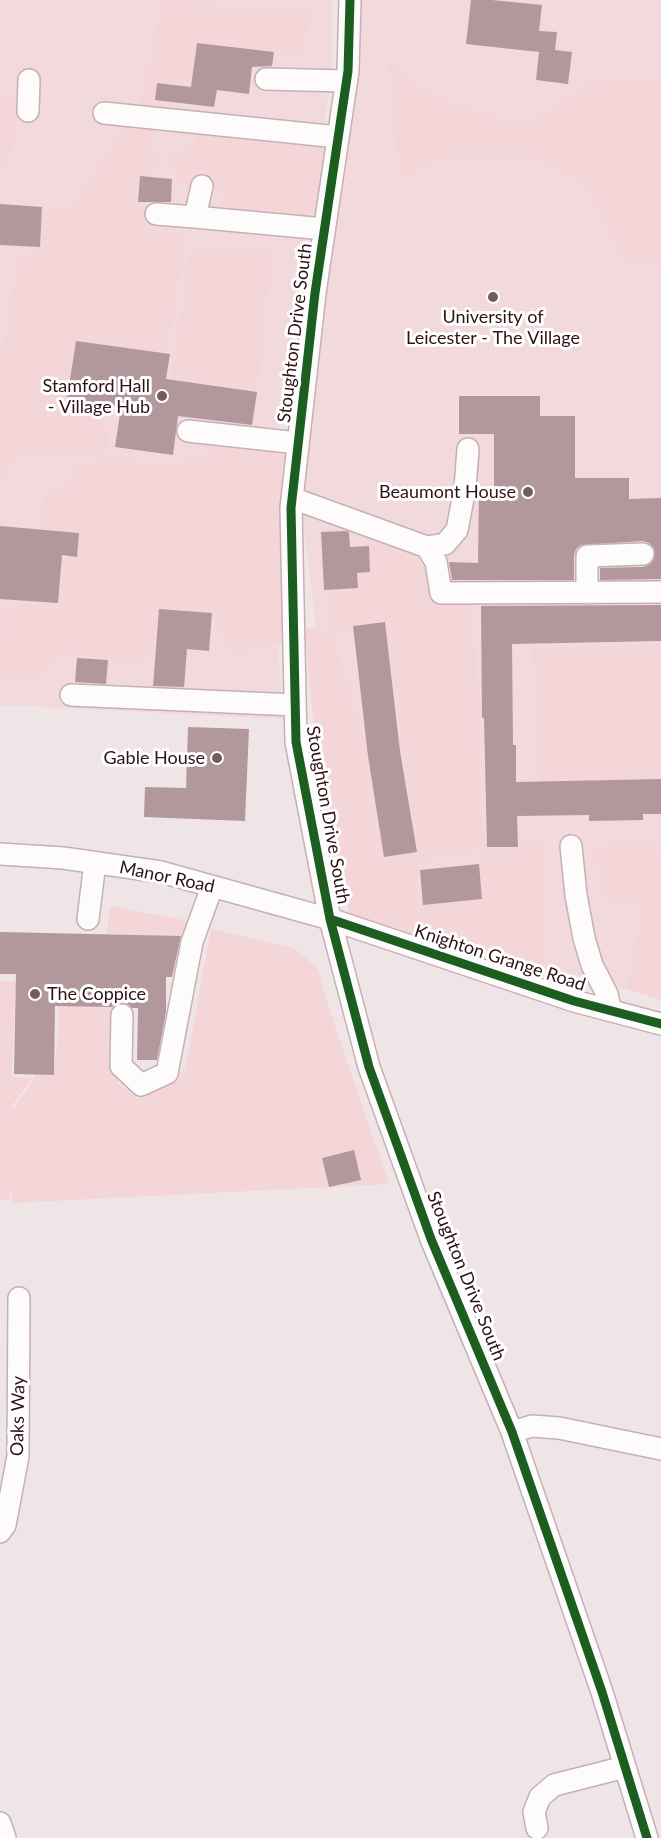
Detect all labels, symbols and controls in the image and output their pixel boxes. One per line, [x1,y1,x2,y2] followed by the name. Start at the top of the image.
[273,242,317,424] street label: Stoughton Drive South
[486,290,500,304] marker: University of Leicester - The Village
[406,306,580,348] place label: University of Leicester - The Village
[43,375,150,418] place label: Stamford Hall - Village Hub
[155,389,169,403] marker: Stamford Hall - Village Hub
[379,481,516,503] place label: Beaumont House
[521,485,535,499] marker: Beaumont House
[302,724,354,906] street label: Stoughton Drive South
[104,747,205,769] place label: Gable House
[210,751,224,765] marker: Gable House
[117,856,217,898] street label: Manor Road
[412,920,588,996] street label: Knighton Grange Road
[47,983,146,1005] place label: The Coppice
[28,987,42,1001] marker: The Coppice
[422,1188,510,1364] street label: Stoughton Drive South
[7,1376,29,1456] street label: Oaks Way

